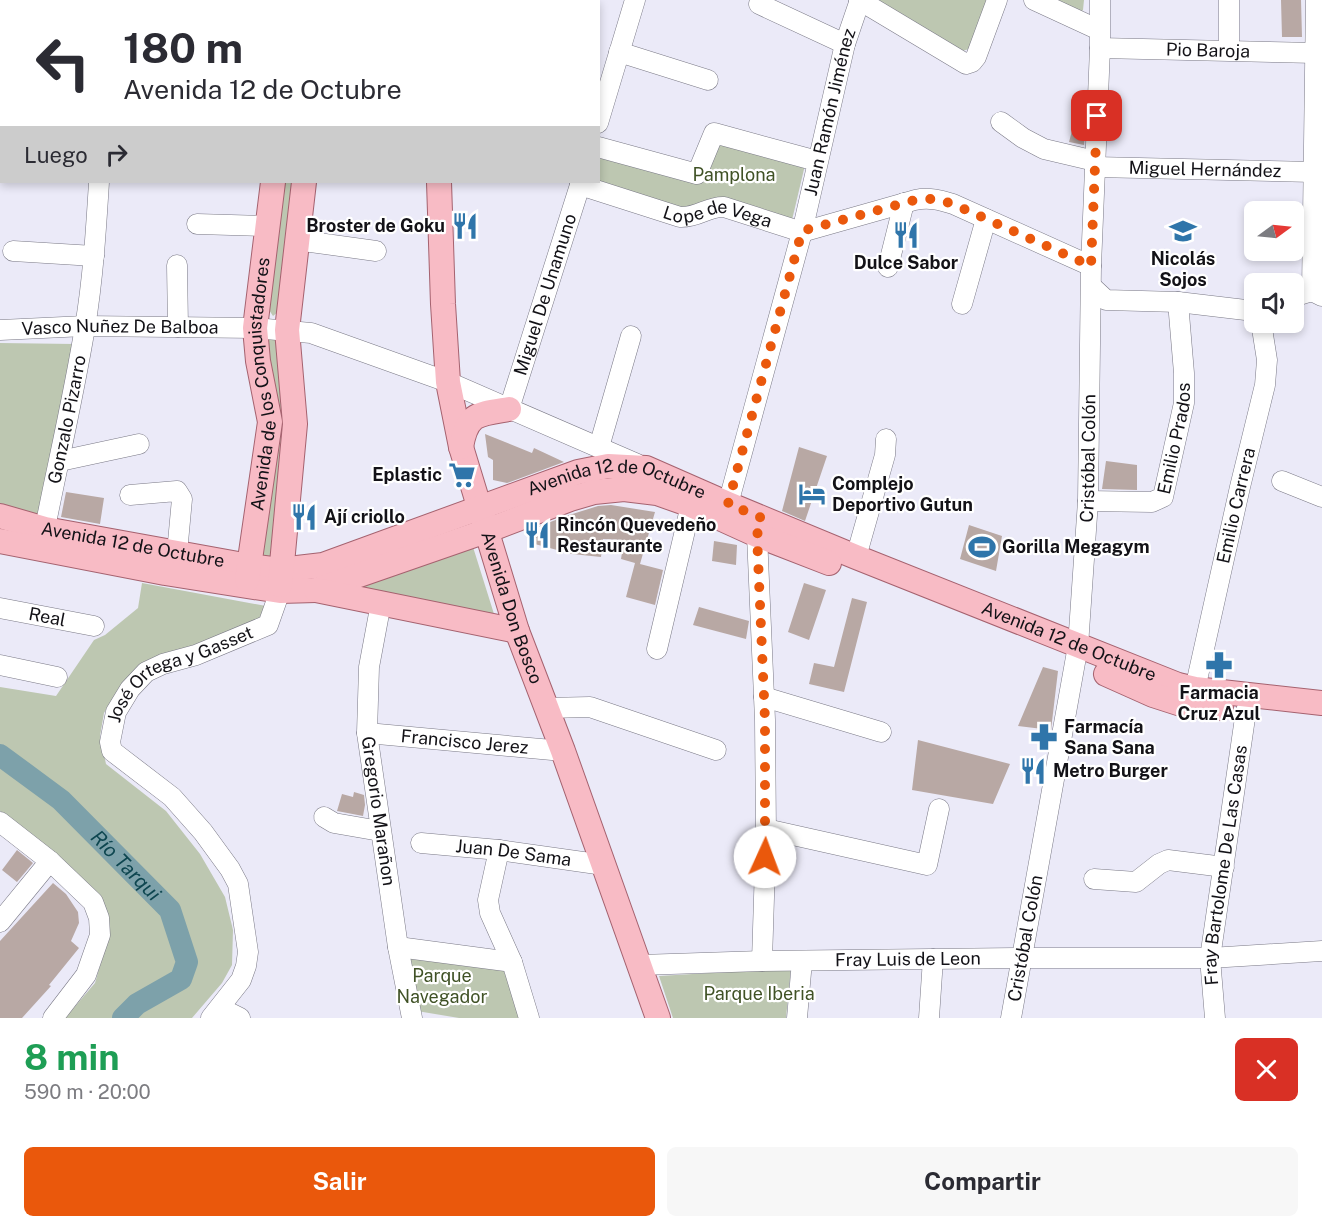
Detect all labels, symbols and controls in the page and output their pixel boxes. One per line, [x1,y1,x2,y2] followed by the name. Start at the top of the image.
[123,23,243,72] text: 180 m
[24,24,102,102] icon: left
[800,25,860,198] street label: Juan Ramón Jiménez
[1166,39,1250,61] street label: Pio Baroja
[123,73,402,105] text: Avenida 12 de Octubre
[1071,90,1122,141] pin
[1080,99,1113,132] icon: arrive
[100,138,133,171] icon: right
[24,142,88,168] text: Luego
[1128,157,1282,181] street label: Miguel Hernández
[692,164,776,185] park label: Pamplona
[661,196,775,232] street label: Lope de Vega
[1244,201,1304,261] north arrow
[1244,201,1304,333] map controls
[450,211,480,241] restaurant icon: Broster de Goku
[509,211,580,378] street label: Miguel De Unamuno
[306,215,445,236] place label: Broster de Goku
[1168,216,1198,246] school or university icon: Nicolás Sojos
[891,220,921,250] restaurant icon: Dulce Sabor
[1151,248,1215,290] place label: Nicolás Sojos
[854,252,959,273] place label: Dulce Sabor
[244,256,280,512] street label: Avenida de los Conquistadores
[1244,273,1304,333] button: sound
[21,315,219,339] street label: Vasco Nuñez De Balboa
[43,354,90,486] street label: Gonzalo Pizarro
[1153,383,1194,496] street label: Emilio Prados
[1076,394,1099,523] street label: Cristóbal Colón
[1212,445,1259,565] street label: Emilio Carrera
[524,454,709,503] text: Avenida 12 de Octubre
[447,460,477,490] supermarket icon: Eplastic
[372,464,442,485] place label: Eplastic
[832,473,973,515] place label: Complejo Deportivo Gutun
[797,479,827,509] hotel icon: Complejo Deportivo Gutun
[524,483,710,507] street label: Avenida 12 de Octubre
[289,502,319,532] restaurant icon: Ají criollo
[324,506,405,527] place label: Ají criollo
[557,514,716,556] place label: Rincón Quevedeño Restaurante
[39,517,226,571] street label: Avenida 12 de Octubre
[522,520,552,550] restaurant icon: Rincón Quevedeño Restaurante
[477,529,547,687] street label: Avenida Don Bosco
[967,532,997,562] sports icon: Gorilla Megagym
[1002,536,1150,557] place label: Gorilla Megagym
[979,597,1159,685] street label: Avenida 12 de Octubre
[27,603,68,630] street label: Real
[103,621,256,724] street label: José Ortega y Gasset
[1204,650,1234,680] pharmacy icon: Farmacia Cruz Azul
[1178,682,1260,724] place label: Farmacia Cruz Azul
[1064,716,1155,758] place label: Farmacía Sana Sana
[1029,722,1059,752] pharmacy icon: Farmacía Sana Sana
[400,725,529,758] street label: Francisco Jerez
[358,735,400,887] street label: Gregorio Marañon
[1199,744,1251,986] street label: Fray Bartolome De Las Casas
[1018,756,1048,786] restaurant icon: Metro Burger
[1053,760,1168,781] place label: Metro Burger
[86,825,166,906] water label: Río Tarqui
[733,825,797,889] position arrow
[455,835,573,870] street label: Juan De Sama
[1003,873,1047,1003] street label: Cristóbal Colón
[835,947,981,970] street label: Fray Luis de Leon
[396,965,488,1007] park label: Parque Navegador
[703,983,815,1004] park label: Parque Iberia
[24,1036,120,1078] text: 8 min
[1235,1038,1298,1101] button: close
[24,1080,151,1104] text: 590 m · 20:00
[24,1147,655,1216] button: Salir
[667,1147,1298,1216] button: Compartir

